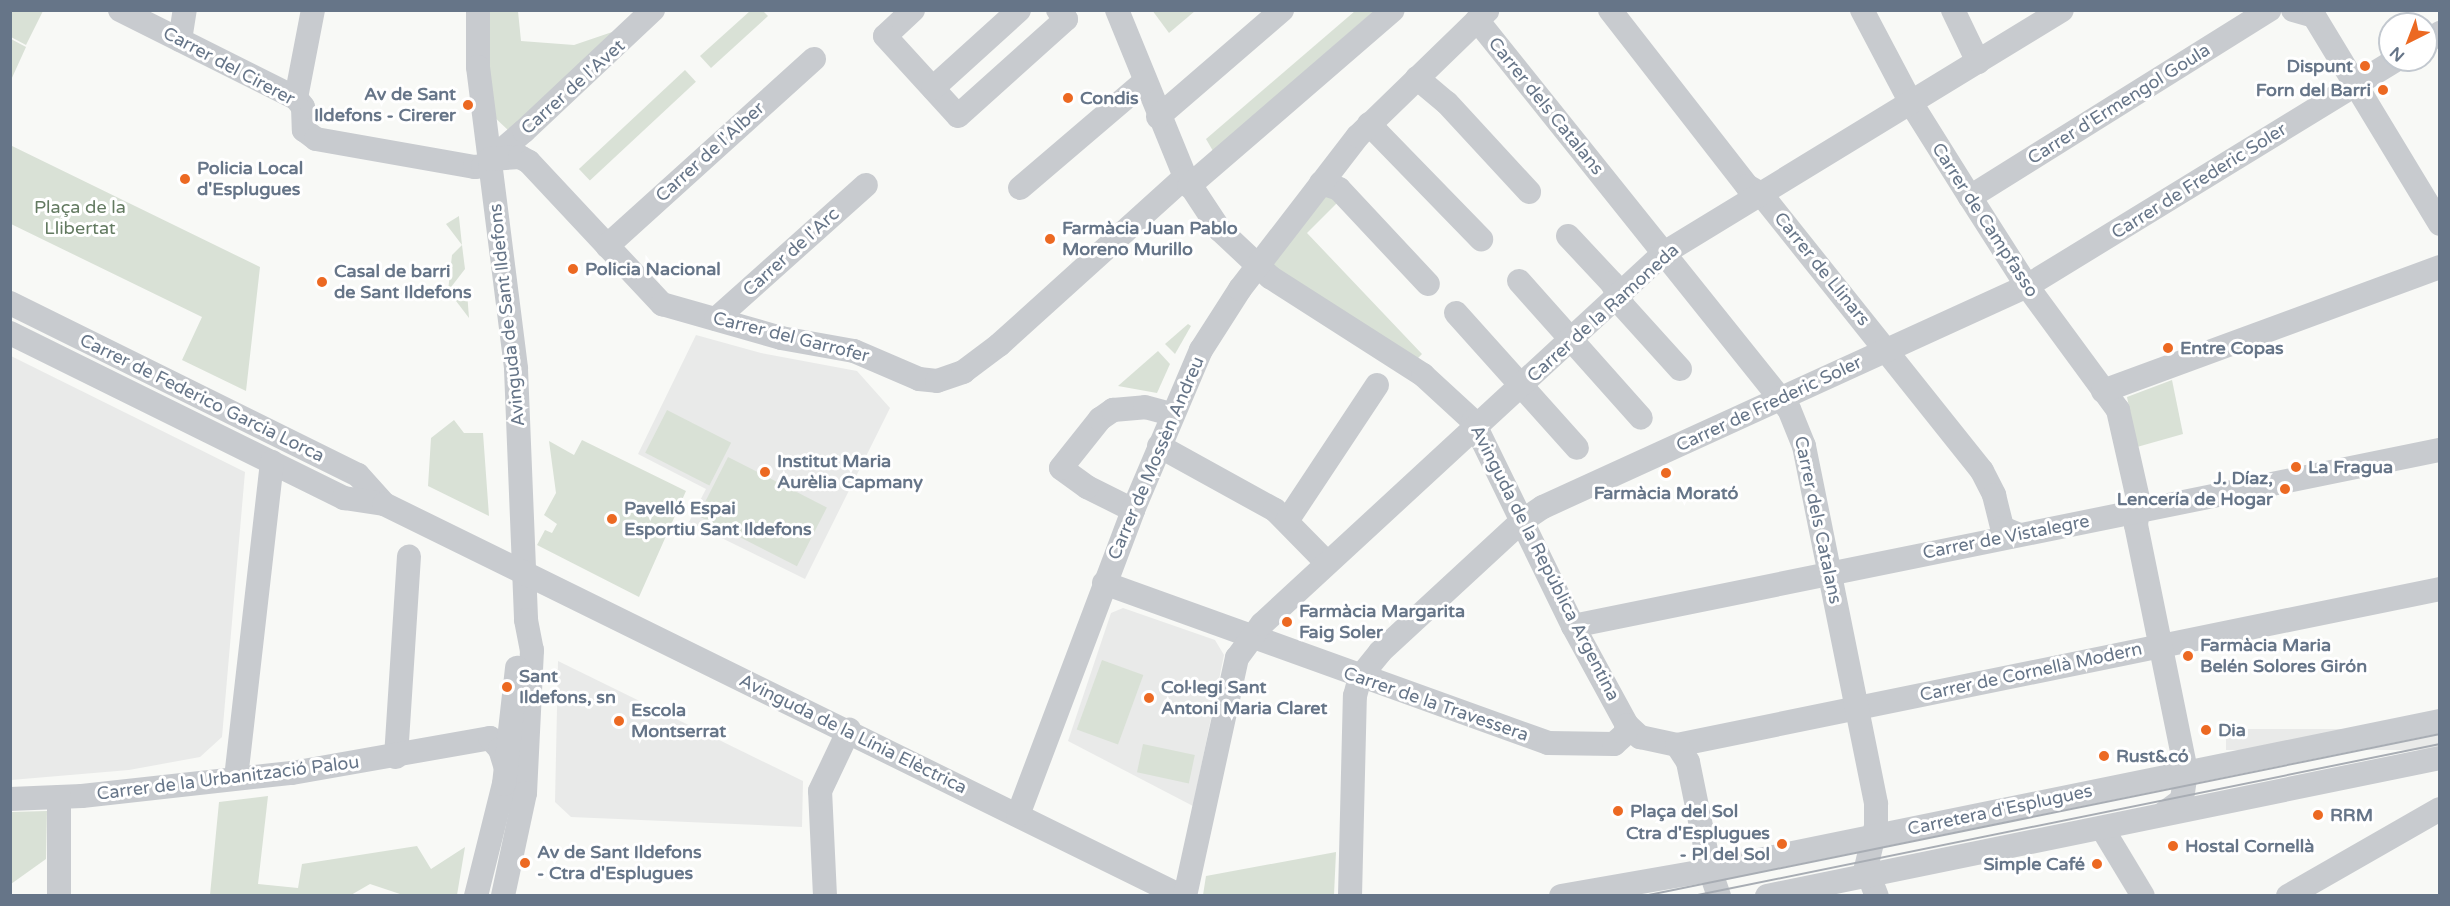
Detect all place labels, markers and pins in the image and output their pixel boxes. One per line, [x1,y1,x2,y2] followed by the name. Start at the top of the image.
[2287,55,2353,77] place label: Dispunt
[2358,59,2372,73] marker: Dispunt
[2256,79,2371,101] place label: Forn del Barri
[2376,83,2390,97] marker: Forn del Barri
[314,84,456,127] place label: Av de Sant Ildefons - Cirerer
[1080,87,1139,109] place label: Condis
[1061,91,1075,105] marker: Condis
[461,98,475,112] marker: Av de Sant Ildefons - Cirerer
[197,158,303,201] place label: Policia Local d'Esplugues
[178,172,192,186] marker: Policia Local d'Esplugues
[1062,218,1238,260] place label: Farmàcia Juan Pablo Moreno Murillo
[1043,232,1057,246] marker: Farmàcia Juan Pablo Moreno Murillo
[585,258,721,280] place label: Policia Nacional
[334,261,472,304] place label: Casal de barri de Sant Ildefons
[566,262,580,276] marker: Policia Nacional
[315,275,329,289] marker: Casal de barri de Sant Ildefons
[2180,337,2284,359] place label: Entre Copas
[2161,341,2175,355] marker: Entre Copas
[777,451,923,494] place label: Institut Maria Aurèlia Capmany
[2308,456,2393,478] place label: La Fragua
[2289,460,2303,474] marker: La Fragua
[758,465,772,479] marker: Institut Maria Aurèlia Capmany
[1659,466,1673,480] marker: Farmàcia Morató
[2117,468,2273,510] place label: J. Díaz, Lencería de Hogar
[1594,482,1738,504] place label: Farmàcia Morató
[2278,482,2292,496] marker: J. Díaz, Lencería de Hogar
[624,498,812,540] place label: Pavelló Espai Esportiu Sant Ildefons
[605,512,619,526] marker: Pavelló Espai Esportiu Sant Ildefons
[1299,601,1465,644] place label: Farmàcia Margarita Faig Soler
[1280,615,1294,629] marker: Farmàcia Margarita Faig Soler
[2200,635,2367,678] place label: Farmàcia Maria Belén Solores Girón
[2181,649,2195,663] marker: Farmàcia Maria Belén Solores Girón
[519,666,616,708] place label: Sant Ildefons, sn
[1161,677,1327,720] place label: Col·legi Sant Antoni Maria Claret
[500,680,514,694] marker: Sant Ildefons, sn
[1142,691,1156,705] marker: Col·legi Sant Antoni Maria Claret
[631,700,726,742] place label: Escola Montserrat
[612,714,626,728] marker: Escola Montserrat
[2218,719,2246,741] place label: Dia
[2199,723,2213,737] marker: Dia
[2116,745,2189,767] place label: Rust&có
[2097,749,2111,763] marker: Rust&có
[1630,800,1738,822] place label: Plaça del Sol
[1611,804,1625,818] marker: Plaça del Sol
[2330,804,2373,826] place label: RRM
[2311,808,2325,822] marker: RRM
[1626,823,1770,866] place label: Ctra d'Esplugues - Pl del Sol
[2185,835,2314,857] place label: Hostal Cornellà
[1775,837,1789,851] marker: Ctra d'Esplugues - Pl del Sol
[2166,839,2180,853] marker: Hostal Cornellà
[537,842,702,884] place label: Av de Sant Ildefons - Ctra d'Esplugues
[1983,853,2085,875] place label: Simple Café
[518,856,532,870] marker: Av de Sant Ildefons - Ctra d'Esplugues
[2090,857,2104,871] marker: Simple Café

